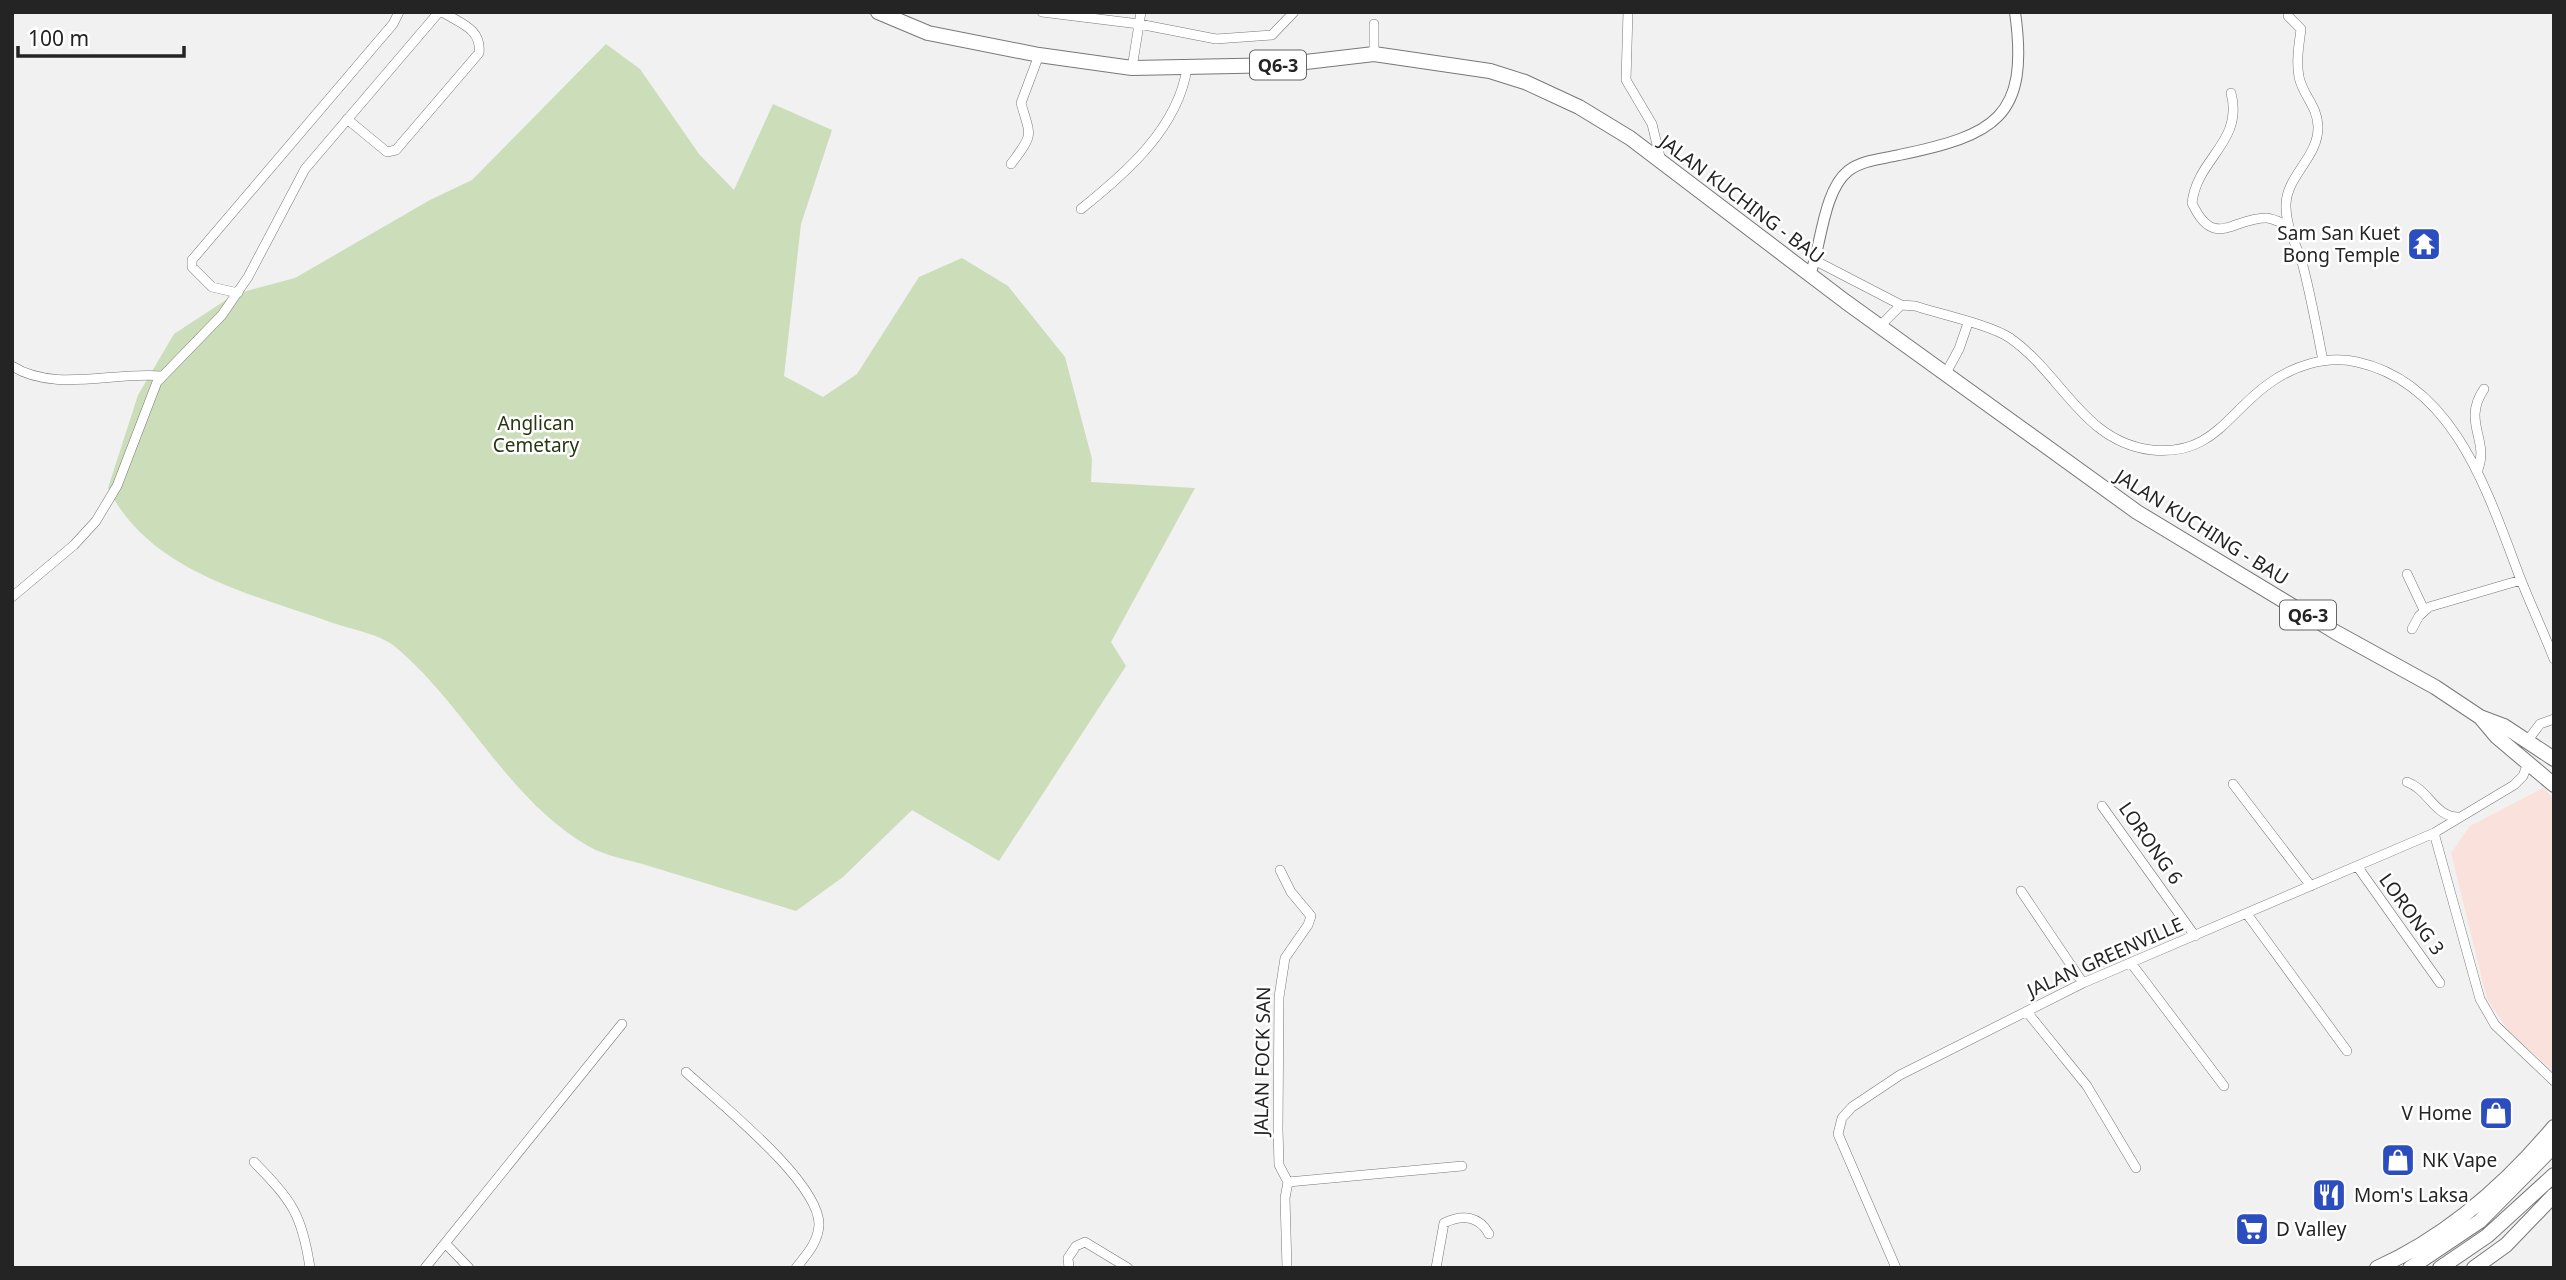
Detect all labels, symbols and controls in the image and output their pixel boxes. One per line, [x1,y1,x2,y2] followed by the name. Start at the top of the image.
[18,14,184,58] scale bar
[28,24,89,52] text: 100 m
[1250,51,1306,80] road number: Q6-3
[1653,127,1830,269] street label: JALAN KUCHING - BAU
[2277,220,2400,268] place label: Sam San Kuet Bong Temple
[2405,225,2443,263] temple icon: Sam San Kuet Bong Temple
[493,410,579,458] park label: Anglican Cemetary
[2109,462,2294,591] street label: JALAN KUCHING - BAU
[2280,600,2336,630] road number: Q6-3
[2113,797,2189,889] street label: LORONG 6
[2374,868,2450,960] street label: LORONG 3
[2021,911,2187,1004] street label: JALAN GREENVILLE
[1248,986,1276,1138] street label: JALAN FOCK SAN
[2477,1094,2515,1132] shop icon: V Home
[2402,1100,2472,1126] place label: V Home
[2379,1141,2417,1179] shop icon: NK Vape
[2422,1147,2497,1173] place label: NK Vape
[2310,1176,2348,1214] restaurant icon: Mom's Laksa
[2354,1182,2469,1208] place label: Mom's Laksa
[2233,1210,2271,1248] supermarket icon: D Valley
[2276,1216,2347,1242] place label: D Valley

